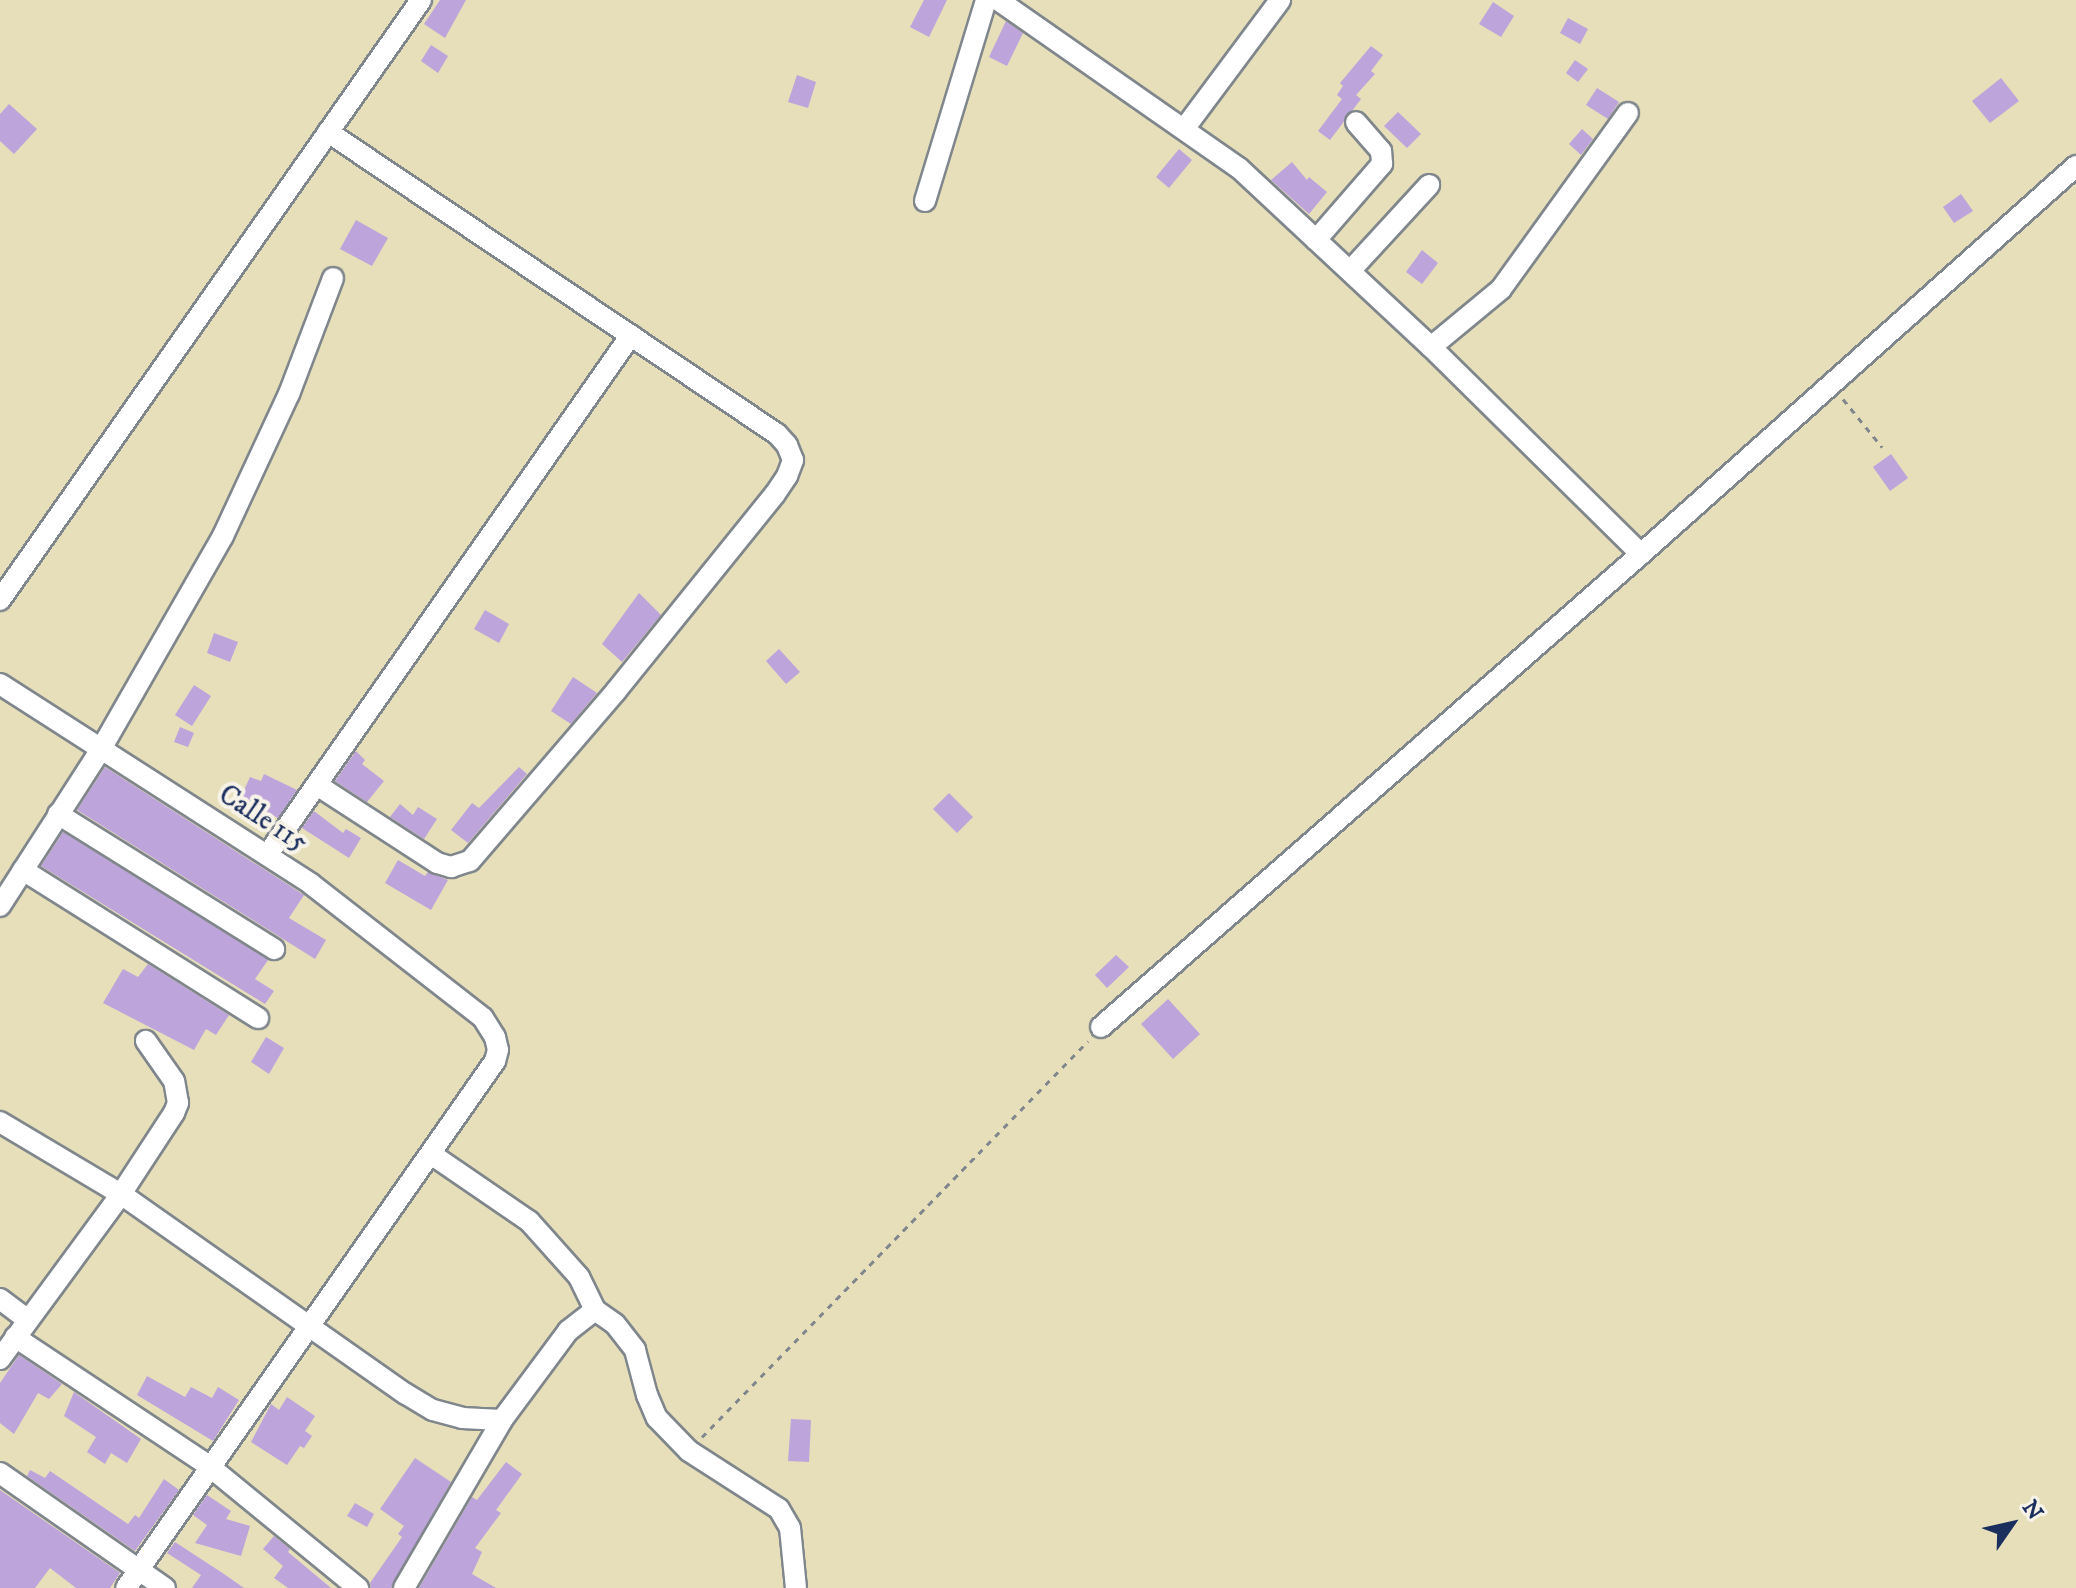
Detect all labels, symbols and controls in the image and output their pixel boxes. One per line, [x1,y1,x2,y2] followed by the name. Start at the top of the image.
[212,778,314,860] street label: Calle 115
[1972,1484,2052,1564] north arrow
[2016,1495,2049,1525] text: N

